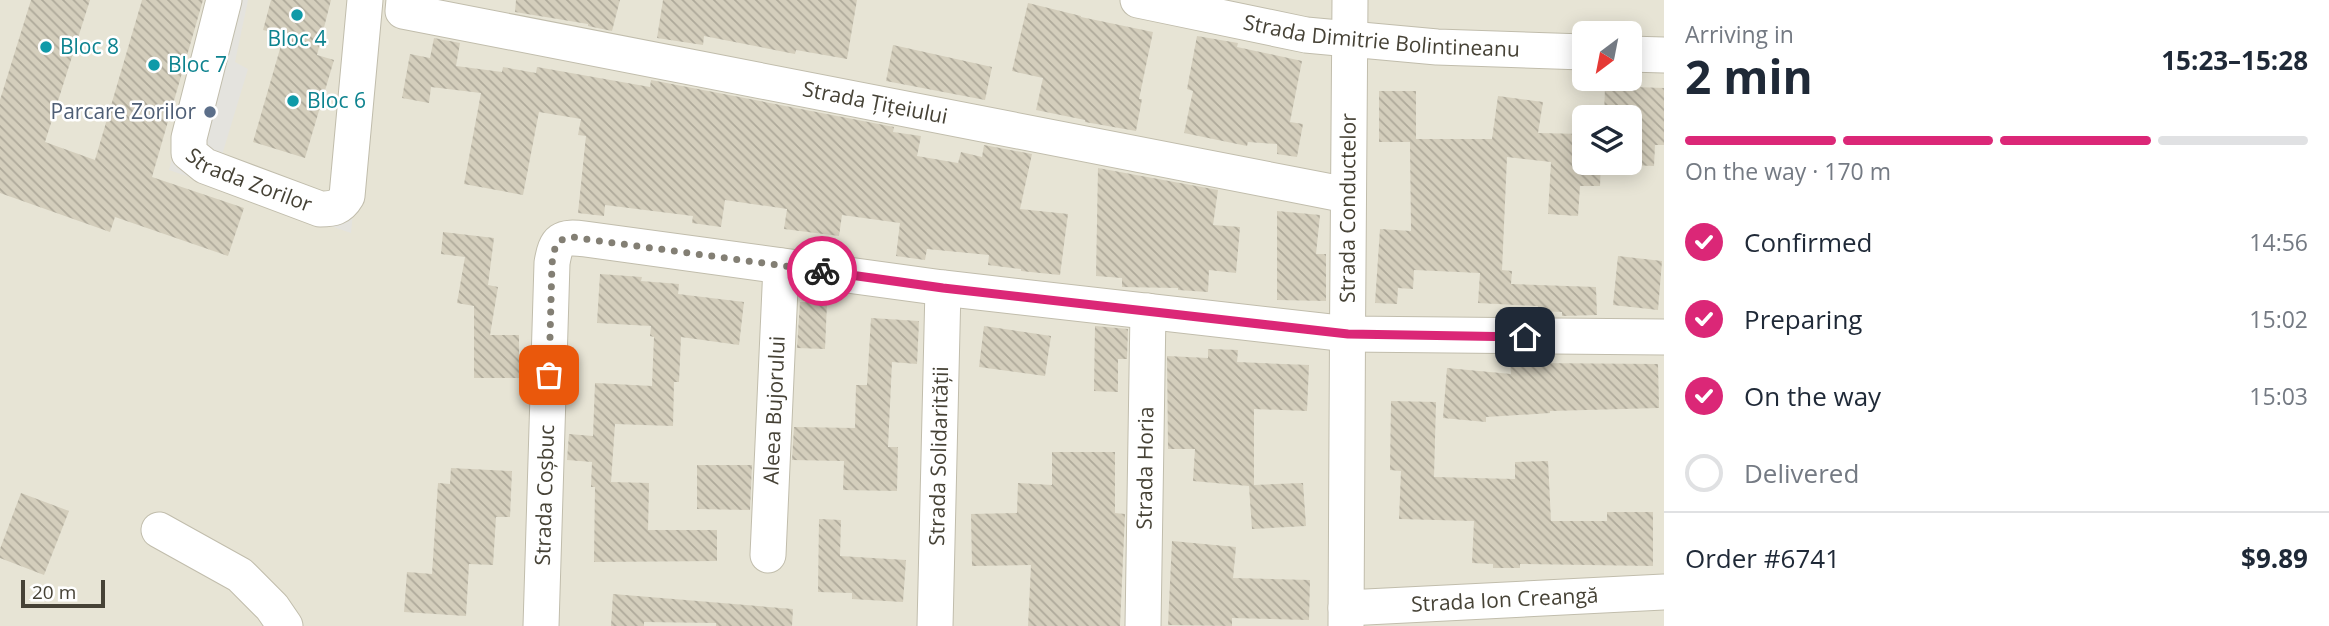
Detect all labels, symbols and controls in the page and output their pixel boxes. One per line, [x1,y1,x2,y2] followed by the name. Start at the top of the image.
[289,7,305,23] marker: Bloc 4
[1241,7,1520,63] street label: Strada Dimitrie Bolintineanu
[1685,18,1794,50] text: Arriving in
[1572,21,1642,91] north arrow
[1572,21,1642,175] map controls
[267,24,327,52] place label: Bloc 4
[60,32,119,60] place label: Bloc 8
[38,39,54,55] marker: Bloc 8
[2161,42,2308,78] text: 15:23–15:28
[1685,45,1813,107] text: 2 min
[168,50,227,78] place label: Bloc 7
[146,57,162,73] marker: Bloc 7
[800,74,950,130] street label: Strada Țițeiului
[307,86,366,114] place label: Bloc 6
[285,93,301,109] marker: Bloc 6
[51,97,196,125] place label: Parcare Zorilor
[202,104,218,120] marker: Parcare Zorilor
[1572,105,1642,175] button: layers
[1333,113,1362,303] street label: Strada Conductelor
[180,141,317,218] street label: Strada Zorilor
[1685,155,1891,187] text: On the way · 170 m
[1685,223,1723,261] icon: check
[1744,224,1872,260] text: Confirmed
[2249,226,2308,258] text: 14:56
[787,236,857,306] courier
[803,252,841,290] icon: bike
[1685,300,1723,338] icon: check
[1744,301,1862,337] text: Preparing
[2249,303,2308,335] text: 15:02
[1495,307,1555,367] pin
[1506,318,1544,356] icon: home
[756,335,791,485] street label: Aleea Bujorului
[519,345,579,405] pin
[530,356,568,394] icon: bag
[922,366,954,546] street label: Strada Solidarității
[1685,377,1723,415] icon: check
[1744,378,1881,414] text: On the way
[2249,380,2308,412] text: 15:03
[1130,406,1159,530] street label: Strada Horia
[528,424,560,566] street label: Strada Coșbuc
[1744,455,1859,491] text: Delivered
[1685,540,1840,576] text: Order #6741
[2241,540,2308,576] text: $9.89
[21,577,105,609] scale bar
[32,579,76,605] text: 20 m
[1410,580,1599,618] street label: Strada Ion Creangă

